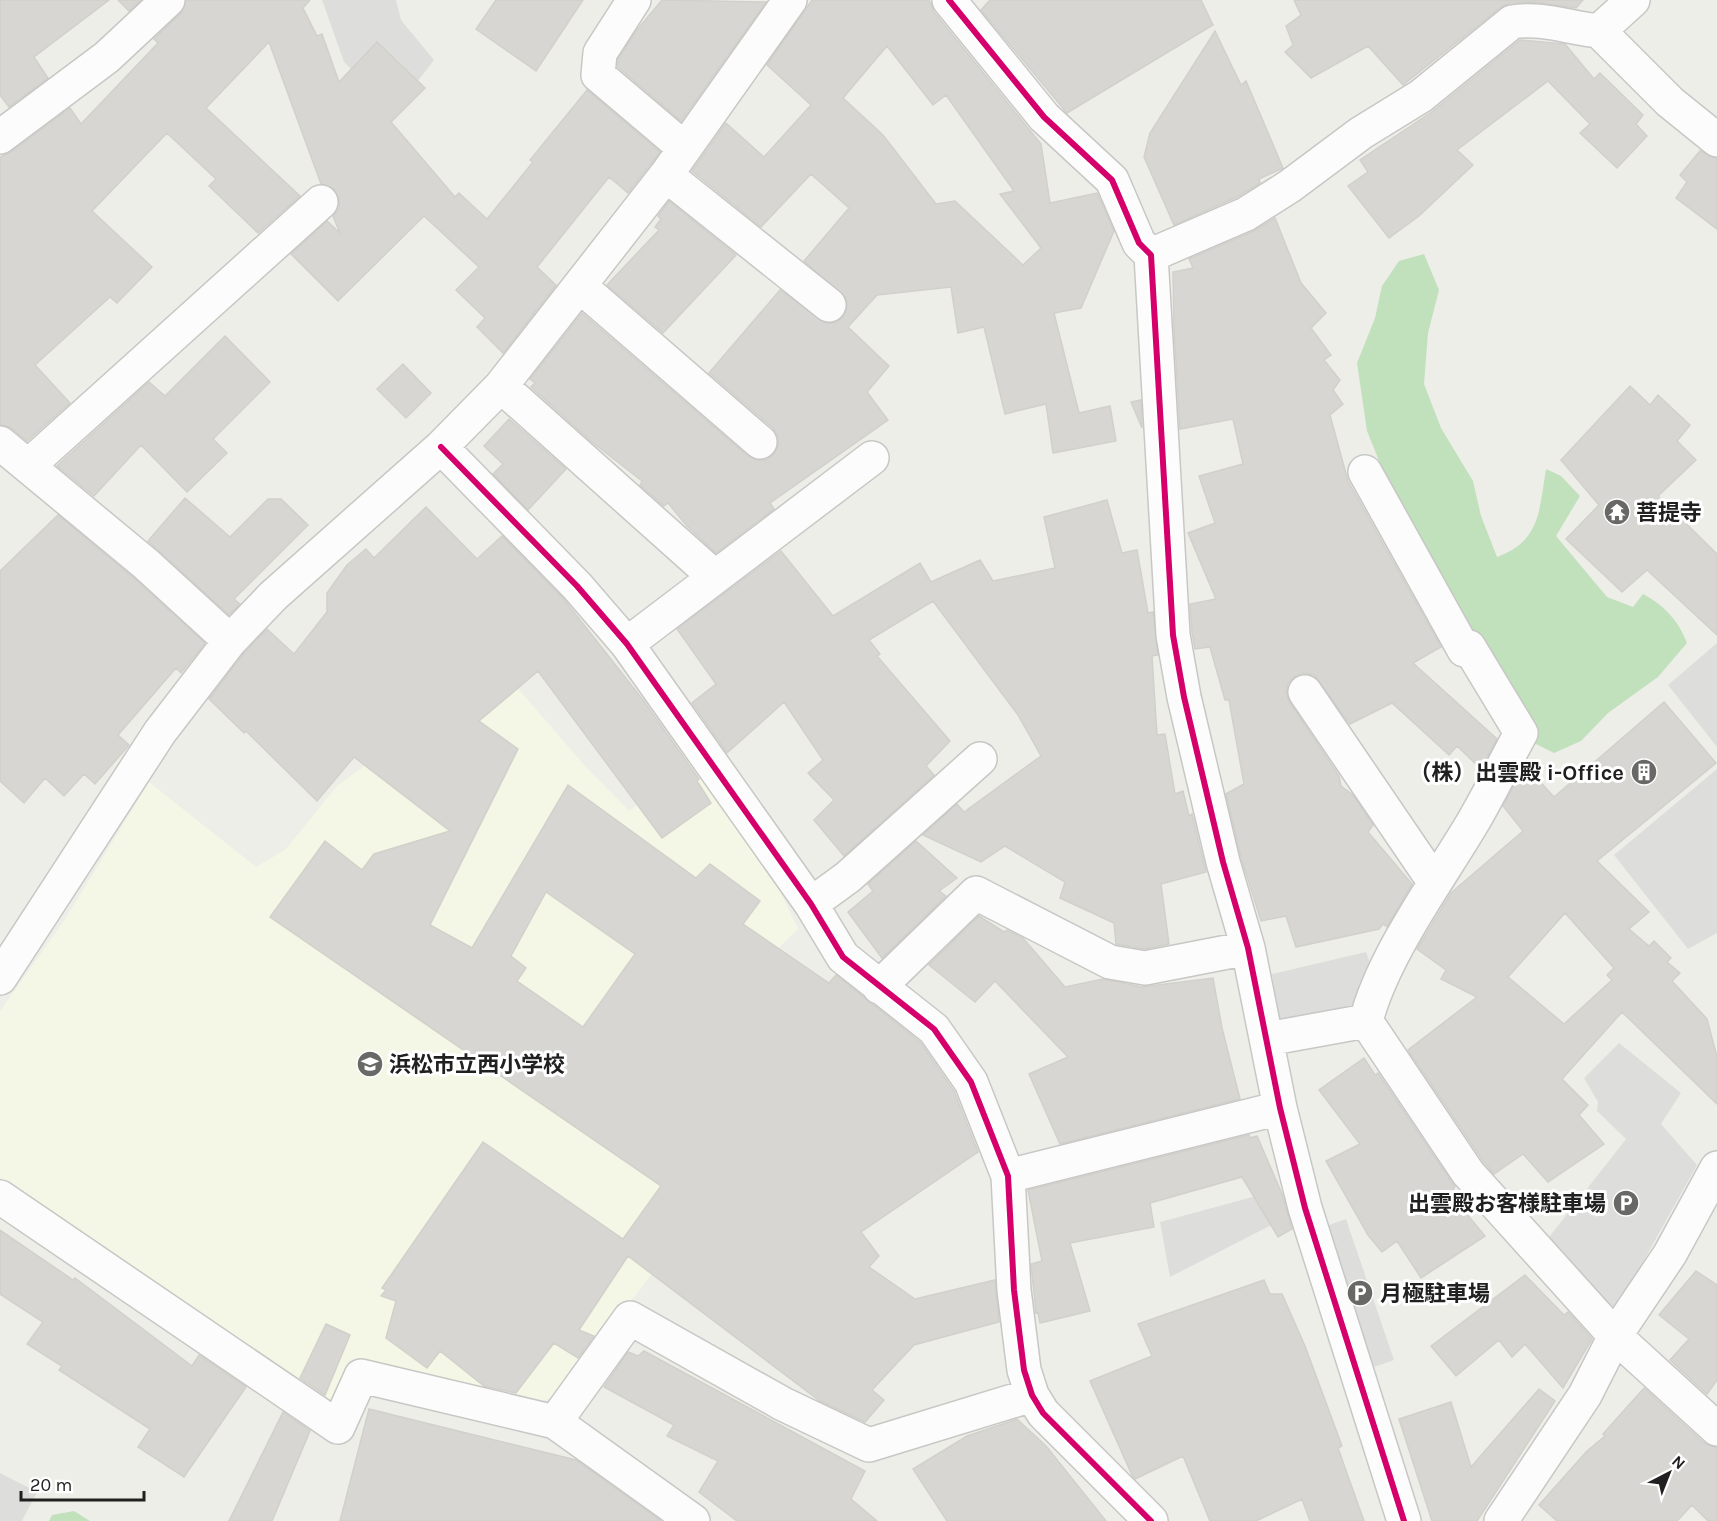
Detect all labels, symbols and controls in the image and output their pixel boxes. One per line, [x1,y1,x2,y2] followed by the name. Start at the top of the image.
[1602,497,1632,527] temple icon: 菩提寺
[1636,500,1702,526] place label: 菩提寺
[1629,757,1659,787] building icon: （株）出雲殿 i-Office
[1409,760,1624,786] place label: （株）出雲殿 i-Office
[355,1049,385,1079] school or university icon: 浜松市立西小学校
[389,1052,565,1078] place label: 浜松市立西小学校
[1611,1188,1641,1218] parking icon: 出雲殿お客様駐車場
[1408,1191,1606,1217] place label: 出雲殿お客様駐車場
[1345,1278,1375,1308] parking icon: 月極駐車場
[1380,1281,1490,1307] place label: 月極駐車場
[1639,1443,1699,1503] north arrow
[1668,1451,1689,1473] text: N
[21,1464,144,1502] scale bar
[30,1474,72,1496] text: 20 m

